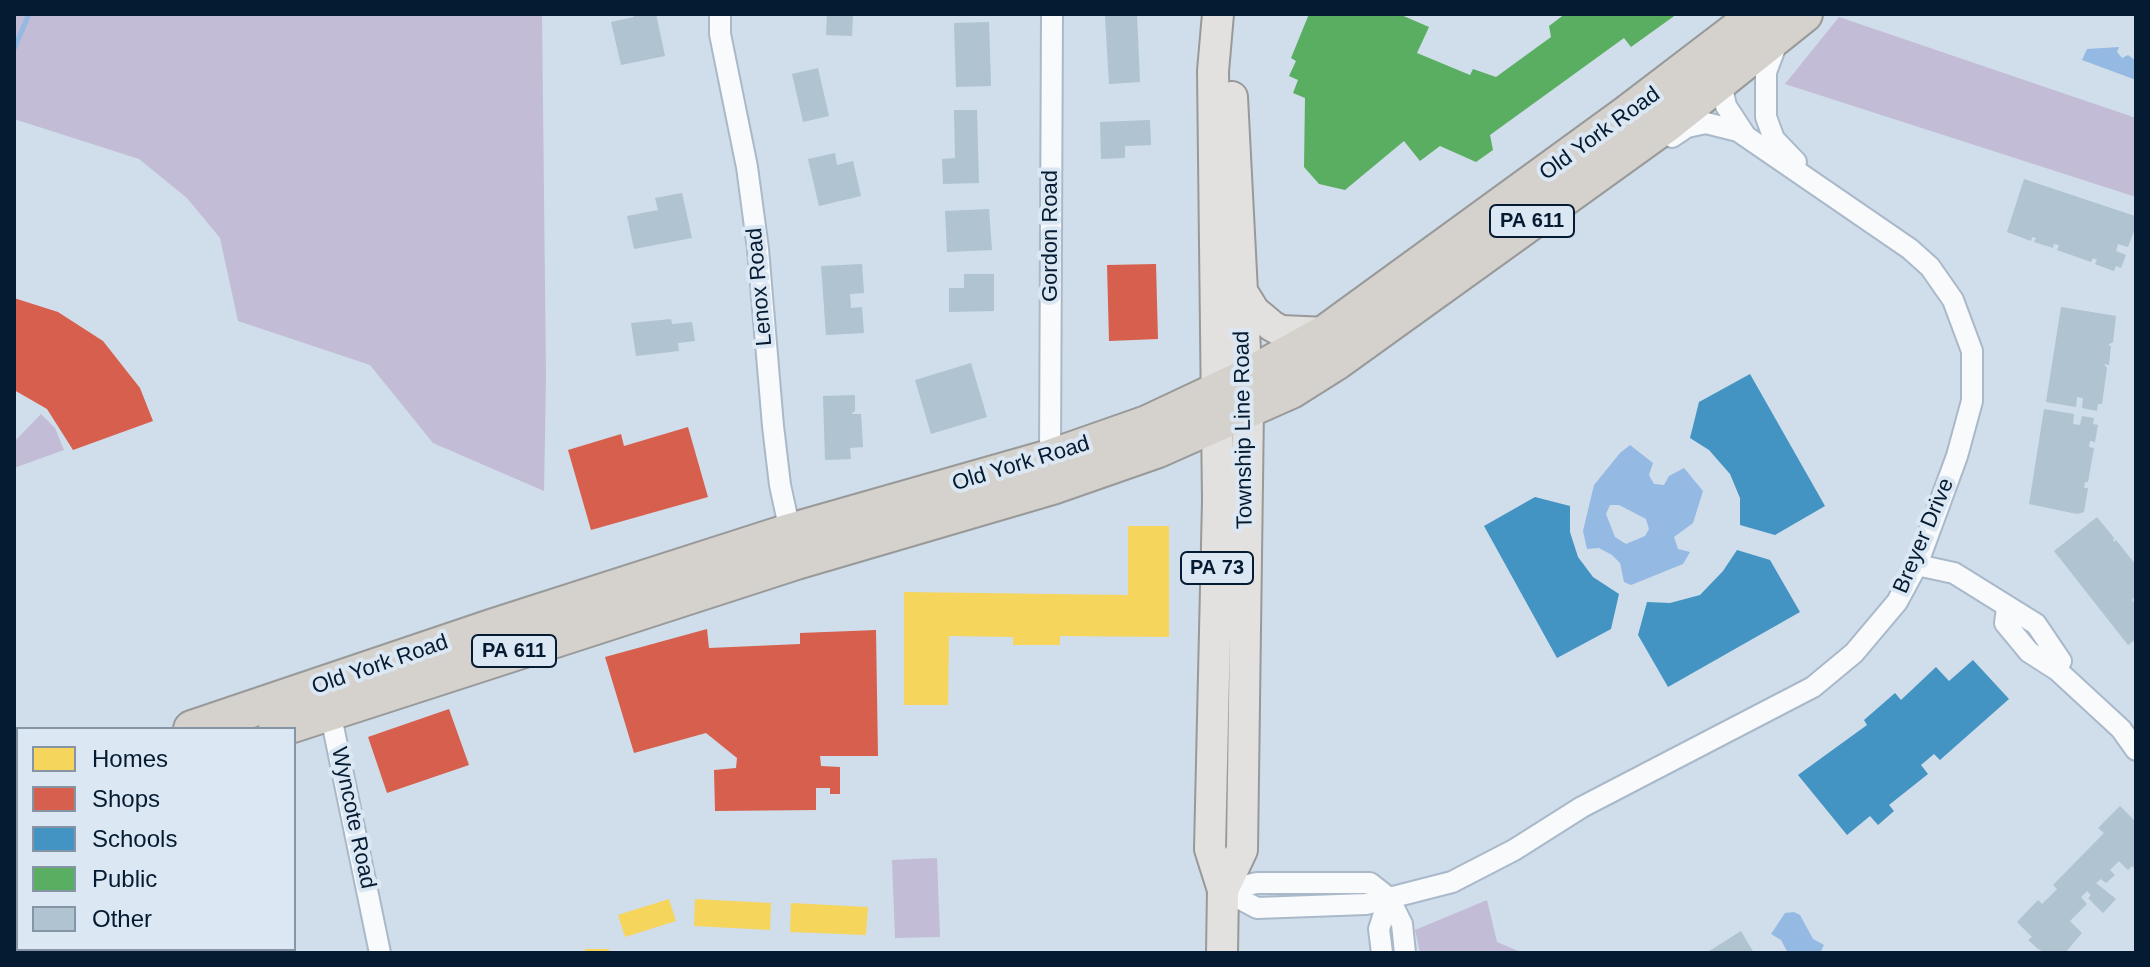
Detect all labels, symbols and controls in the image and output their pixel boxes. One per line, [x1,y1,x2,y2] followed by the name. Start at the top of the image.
[1535,82,1665,186] street label: Old York Road
[1038,170,1064,302] street label: Gordon Road
[1490,205,1574,237] road number: PA 611
[742,227,778,347] street label: Lenox Road
[1229,331,1259,529] street label: Township Line Road
[949,431,1093,497] street label: Old York Road
[1888,475,1960,597] street label: Breyer Drive
[1181,552,1253,584] road number: PA 73
[308,629,452,701] street label: Old York Road
[472,635,556,667] road number: PA 611
[16,727,296,951] legend
[92,745,168,772] text: Homes
[325,745,381,891] street label: Wyncote Road
[92,785,160,812] text: Shops
[92,825,177,852] text: Schools
[92,865,157,892] text: Public
[92,905,152,932] text: Other

